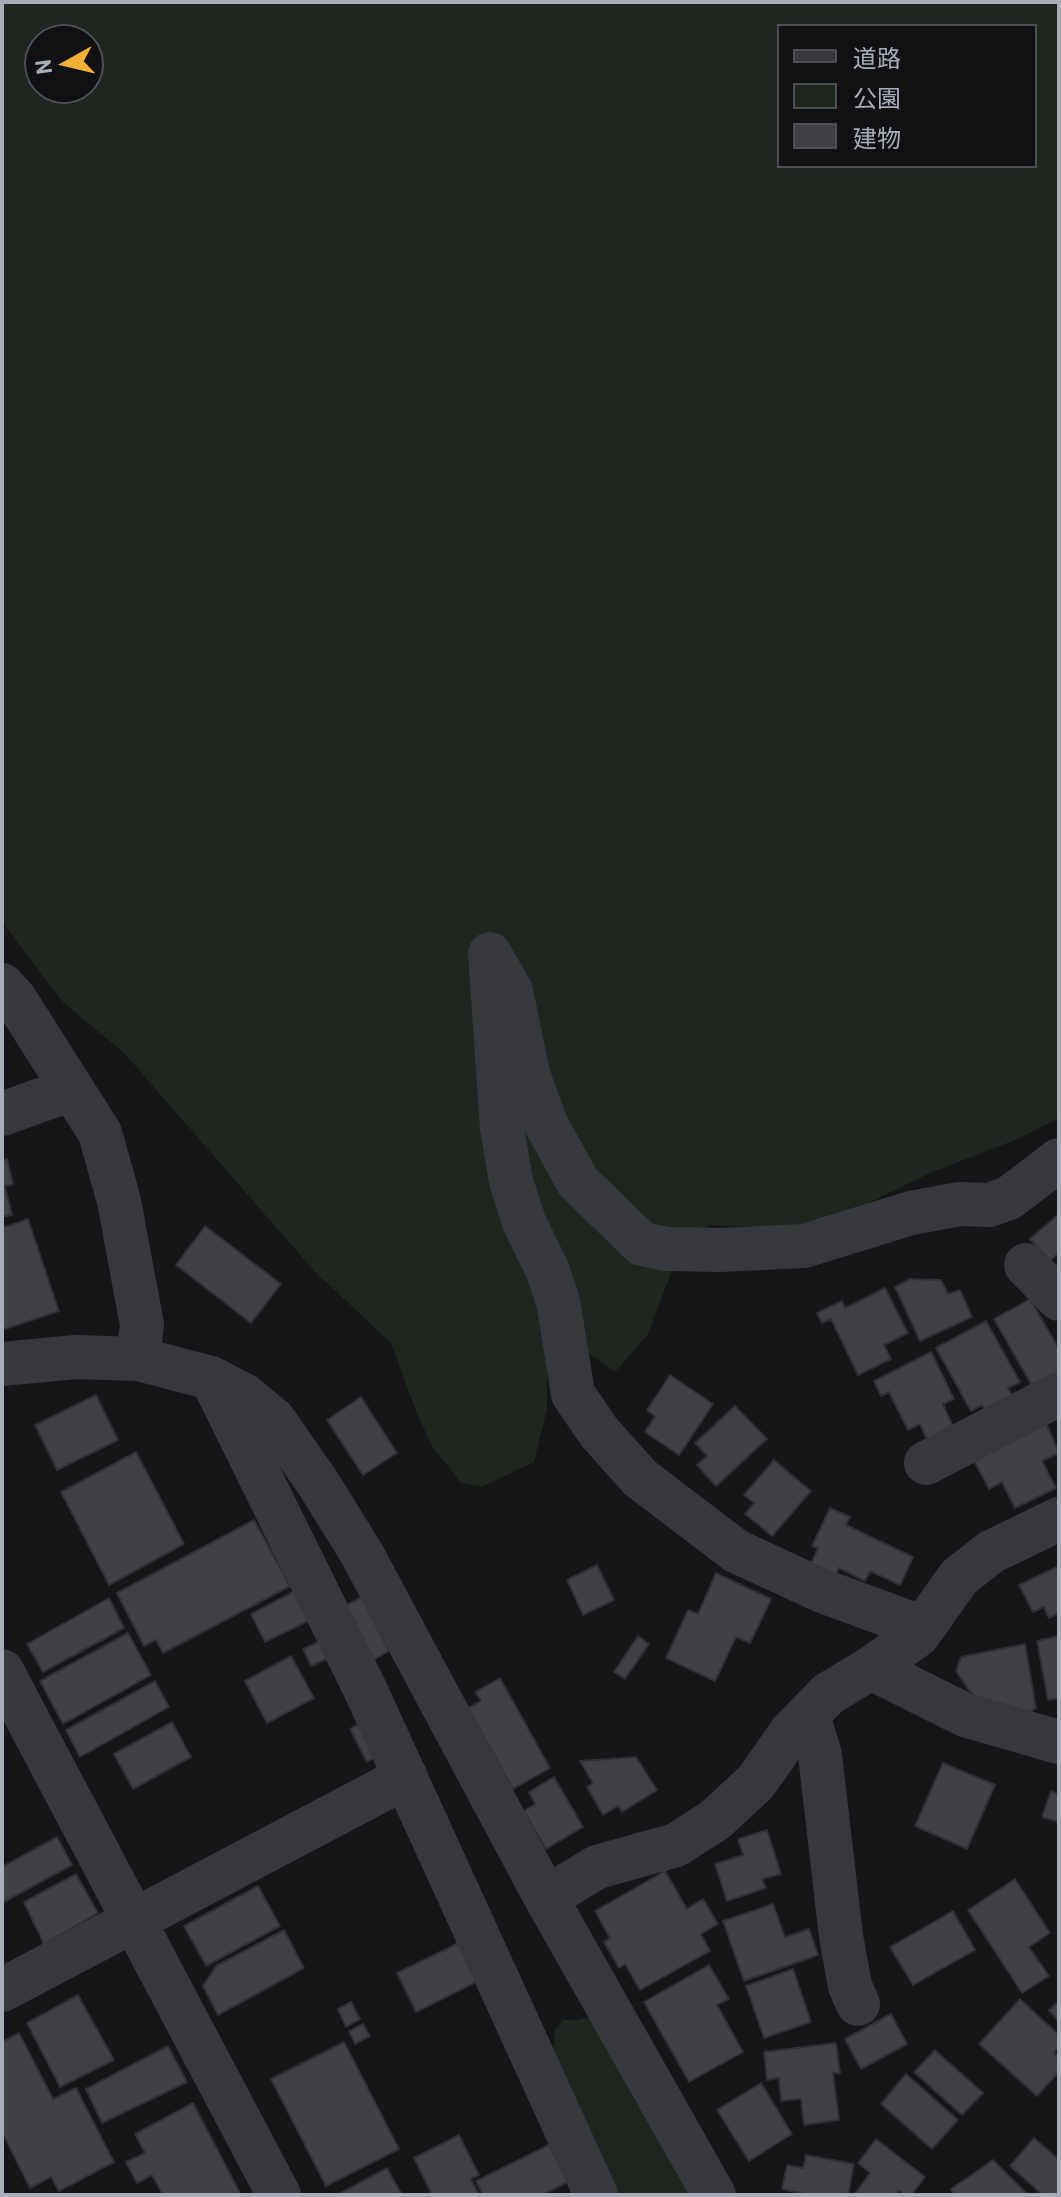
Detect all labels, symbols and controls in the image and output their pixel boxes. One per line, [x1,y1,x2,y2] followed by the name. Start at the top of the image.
[24,24,104,104] north arrow
[777,24,1037,168] legend
[853,43,901,72] text: 道路
[28,58,56,76] text: N
[853,83,901,112] text: 公園
[853,123,901,152] text: 建物

